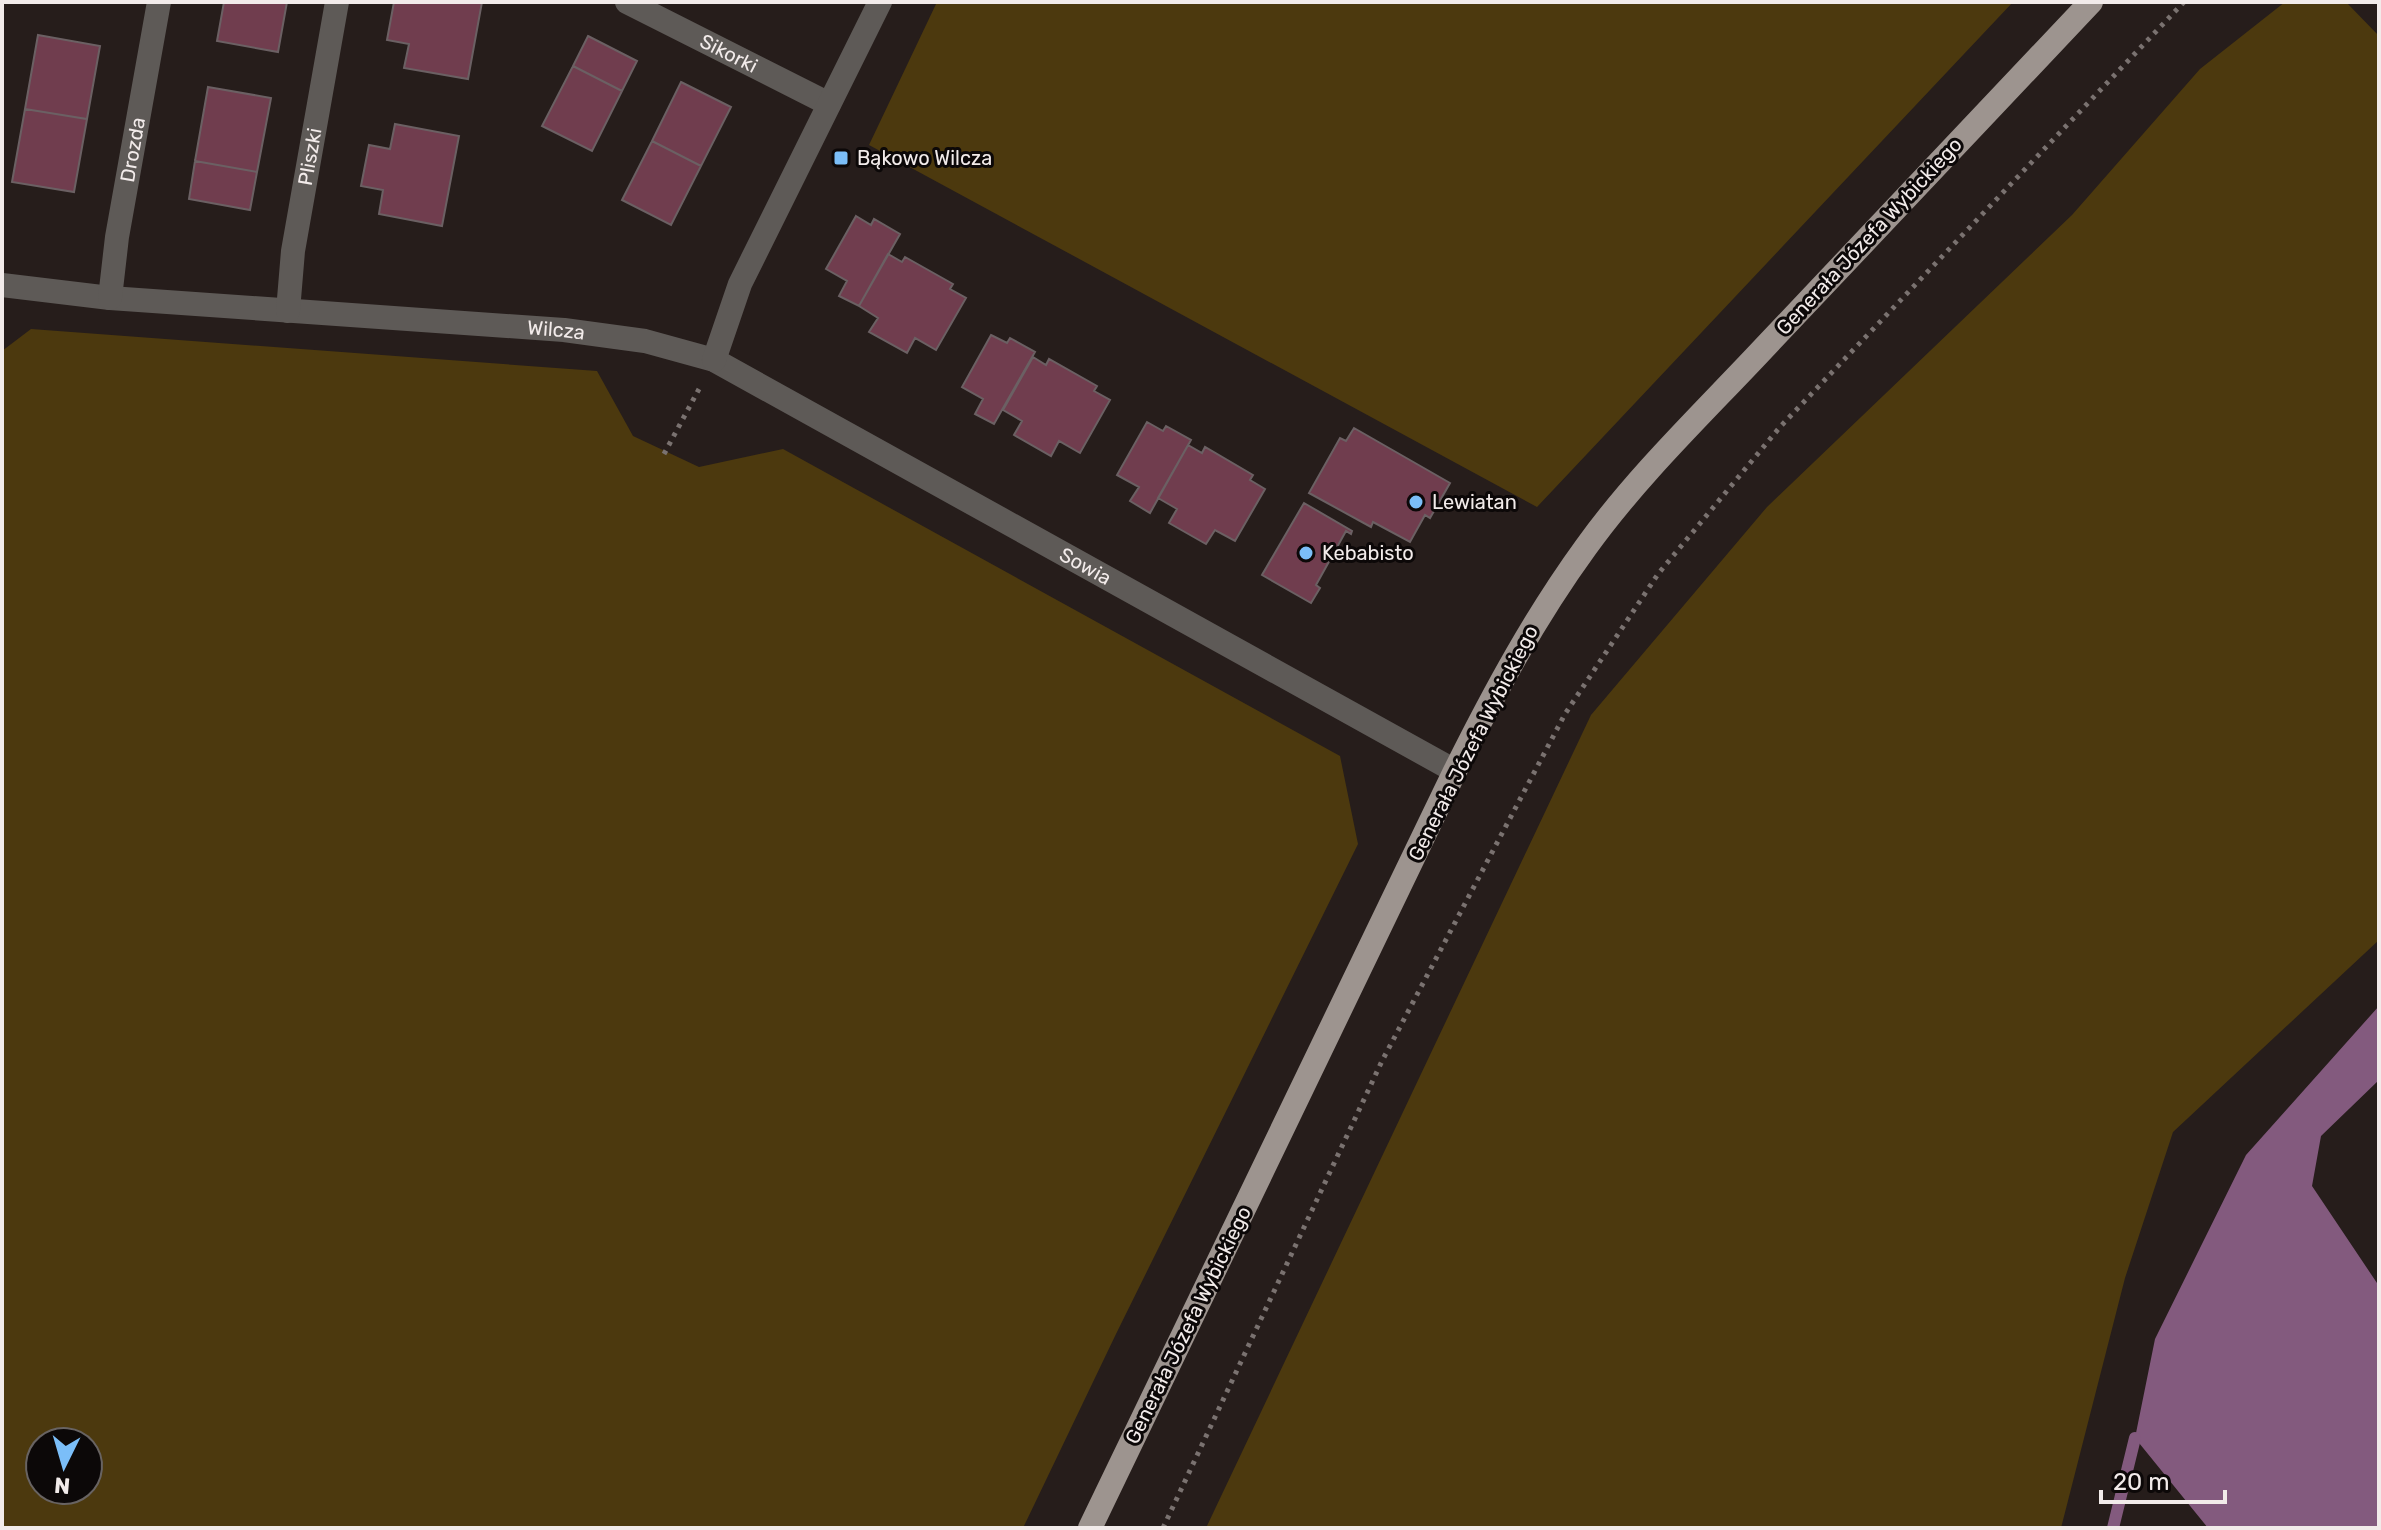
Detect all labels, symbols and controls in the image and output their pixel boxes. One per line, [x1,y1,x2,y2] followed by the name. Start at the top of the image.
[696,29,762,78] street label: Sikorki
[115,115,150,184] street label: Drozda
[293,126,327,187] street label: Pliszki
[1771,132,1967,340] street label: Generała Józefa Wybickiego
[857,146,992,170] place label: Bąkowo Wilcza
[832,149,850,167] marker: Bąkowo Wilcza
[526,315,587,345] street label: Wilcza
[1432,490,1517,514] place label: Lewiatan
[1407,493,1425,511] marker: Lewiatan
[1322,541,1414,565] place label: Kebabisto
[1055,542,1116,590] street label: Sowia
[1297,544,1315,562] marker: Kebabisto
[1403,621,1543,865] street label: Generała Józefa Wybickiego
[1120,1202,1256,1448] street label: Generała Józefa Wybickiego
[24,1426,104,1506] north arrow
[2101,1454,2225,1504] scale bar
[2113,1468,2170,1496] text: 20 m
[53,1471,71,1500] text: N

